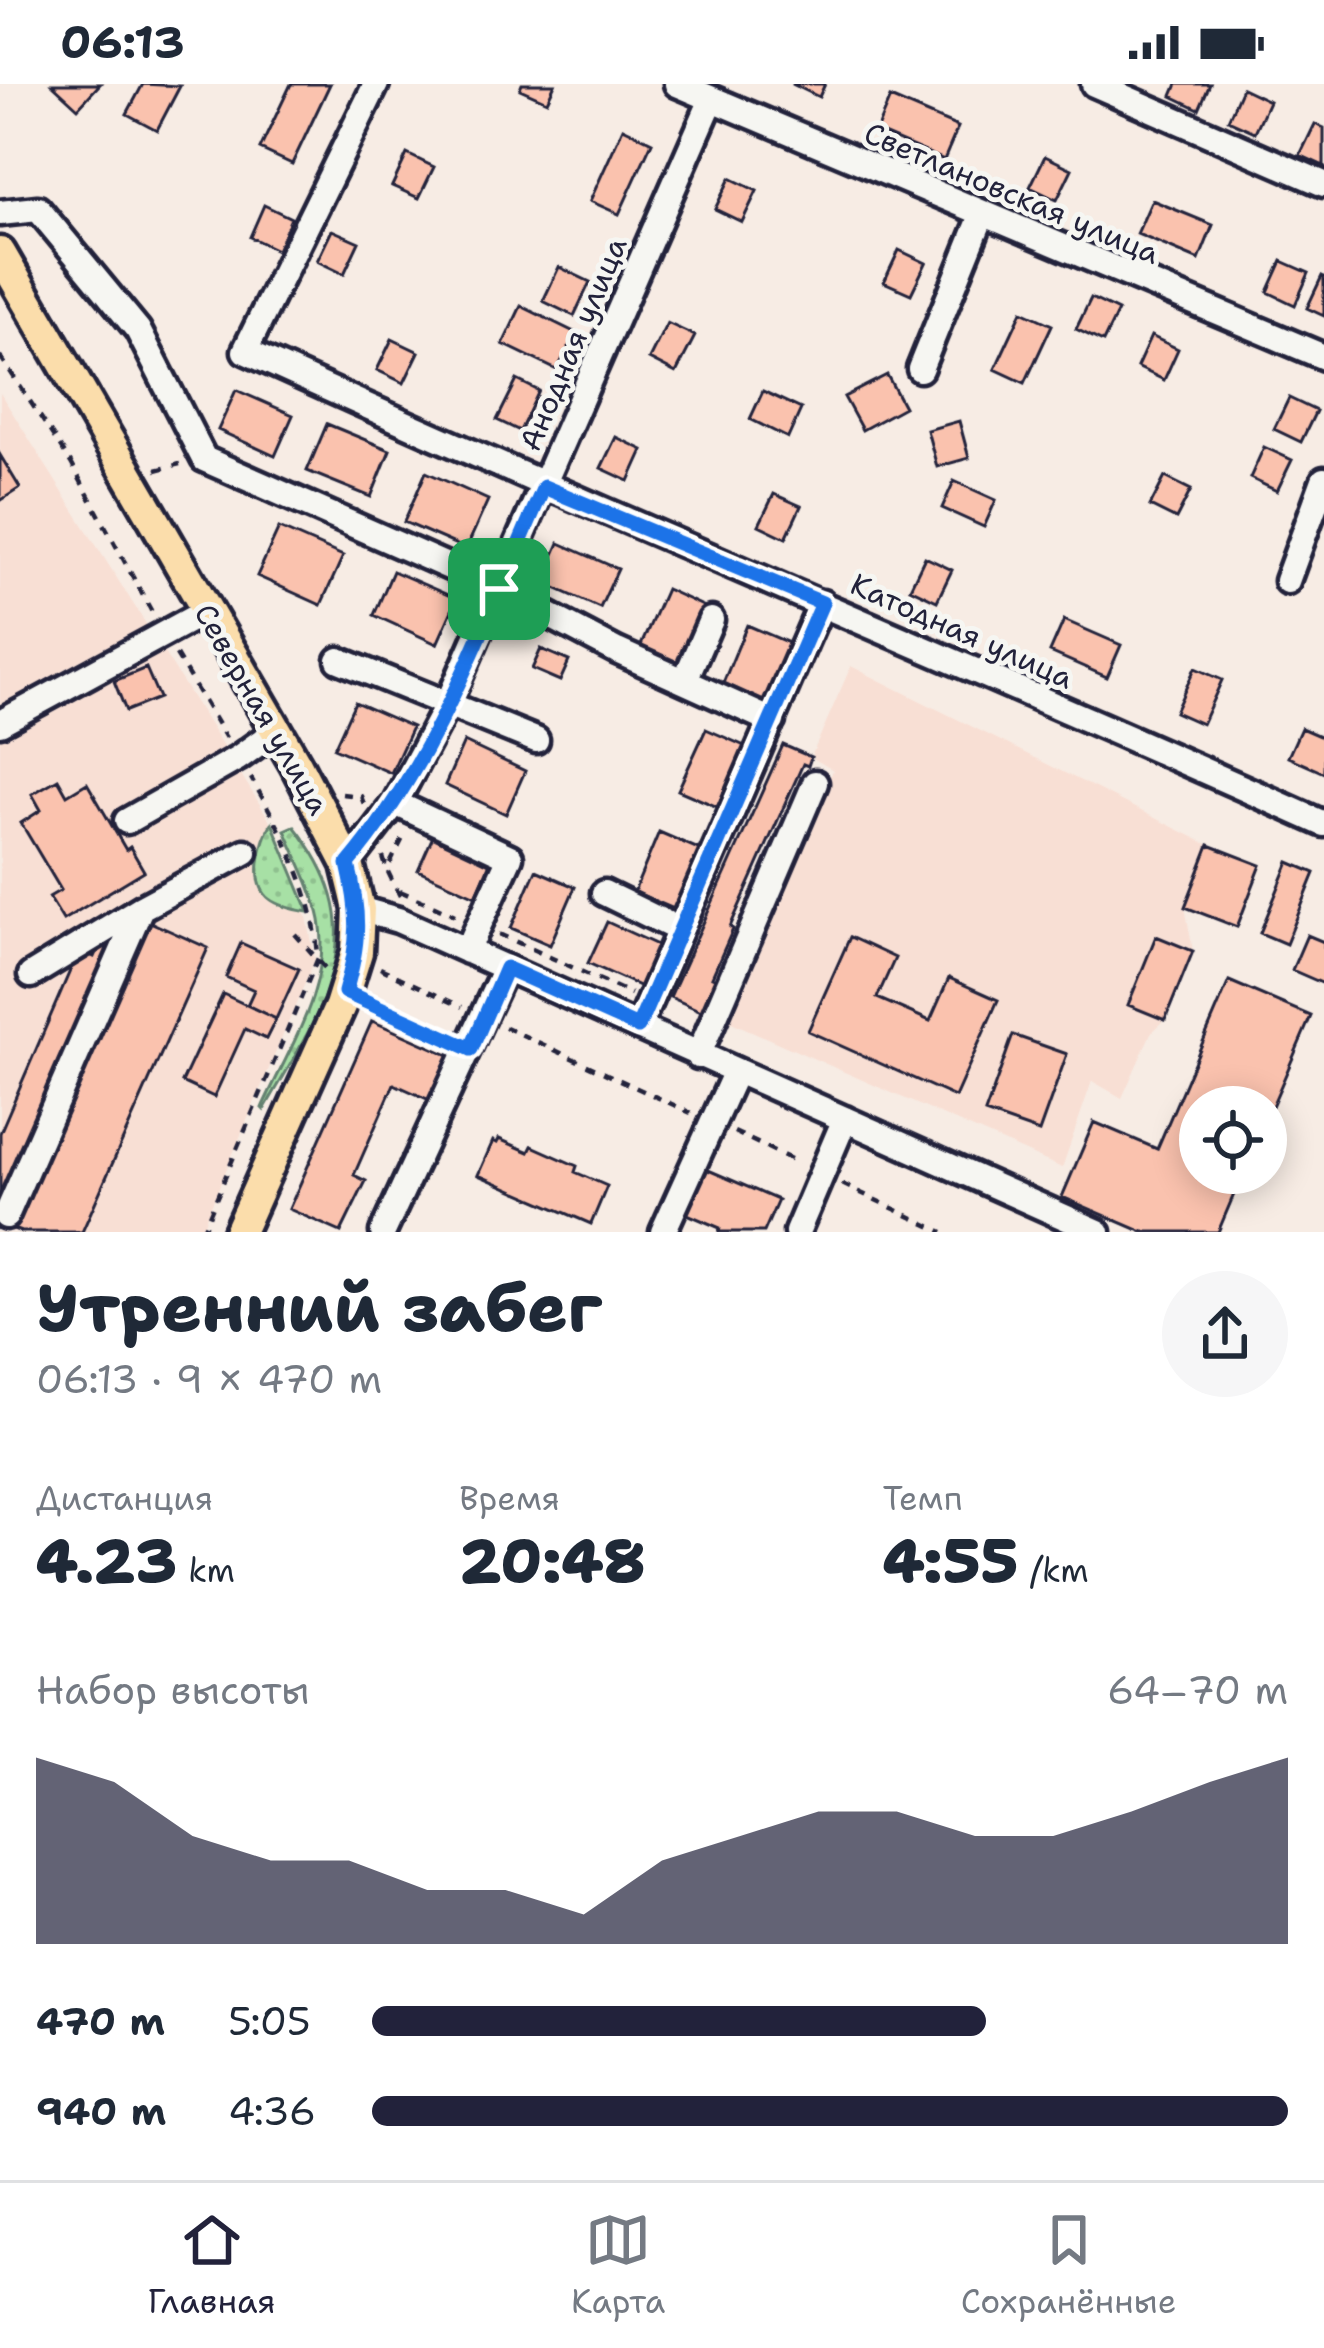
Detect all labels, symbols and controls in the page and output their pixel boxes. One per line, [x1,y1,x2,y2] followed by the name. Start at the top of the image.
[60,12,185,72] text: 06:13
[858,112,1166,274] street label: Светлановская улица
[509,230,637,457] street label: Анодная улица
[448,538,550,640] pin
[466,556,532,622] icon: arrive
[844,564,1080,699] street label: Катодная улица
[185,596,339,822] street label: Северная улица
[1179,1086,1287,1194] map controls
[1179,1086,1287,1194] button: locate
[36,1264,602,1352] text: Утренний забег
[1162,1271,1288,1397] button: share
[36,1353,382,1405] text: 06:13 · 9 × 470 m
[36,1476,213,1521] text: Дистанция
[459,1476,560,1521] text: Время
[883,1476,962,1521] text: Темп
[36,1521,177,1601] text: 4.23
[459,1521,645,1601] text: 20:48
[883,1521,1018,1601] text: 4:55
[177,1548,235,1593] text: km
[1018,1548,1089,1593] text: /km
[36,1664,310,1716] text: Набор высоты
[1107,1664,1288,1716] text: 64–70 m
[36,1995,165,2047] text: 470 m
[228,1995,311,2047] text: 5:05
[36,2085,166,2137] text: 940 m
[228,2085,316,2137] text: 4:36
[148,2207,276,2324] tab: Главная
[571,2207,665,2324] tab: Карта
[961,2207,1176,2324] tab: Сохранённые

